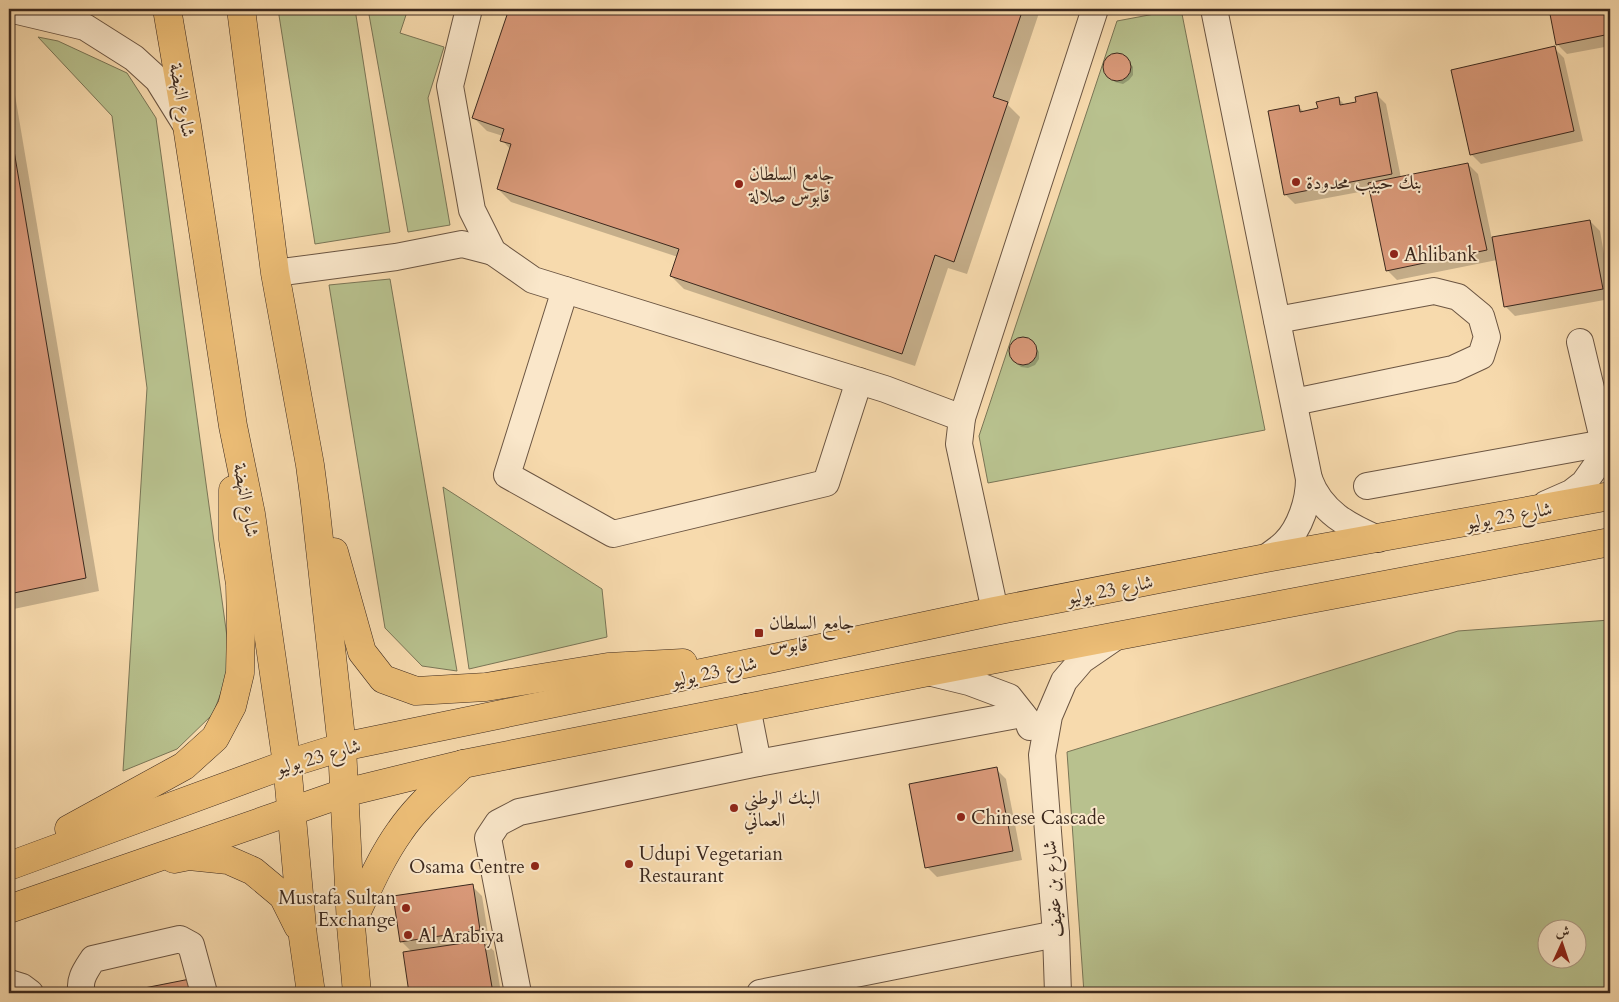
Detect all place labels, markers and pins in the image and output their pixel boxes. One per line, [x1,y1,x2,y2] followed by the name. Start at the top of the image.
[748,161,834,209] place label: جامع السلطان قابوس صلالة
[1306,170,1422,196] place label: بنك حبيب محدودة
[1290,176,1302,188] marker: بنك حبيب محدودة
[733,178,745,190] marker: جامع السلطان قابوس صلالة
[1404,242,1478,268] place label: Ahlibank
[1388,248,1400,260] marker: Ahlibank
[769,610,854,658] place label: جامع السلطان قابوس
[753,627,765,639] marker: جامع السلطان قابوس
[744,785,820,835] place label: البنك الوطني العماني
[728,802,740,814] marker: البنك الوطني العماني
[971,805,1106,831] place label: Chinese Cascade
[955,811,967,823] marker: Chinese Cascade
[639,841,783,889] place label: Udupi Vegetarian Restaurant
[409,854,525,880] place label: Osama Centre
[623,858,635,870] marker: Udupi Vegetarian Restaurant
[529,860,541,872] marker: Osama Centre
[278,885,396,933] place label: Mustafa Sultan Exchange
[400,902,412,914] marker: Mustafa Sultan Exchange
[418,923,504,949] place label: Al Arabiya
[402,929,414,941] marker: Al Arabiya

